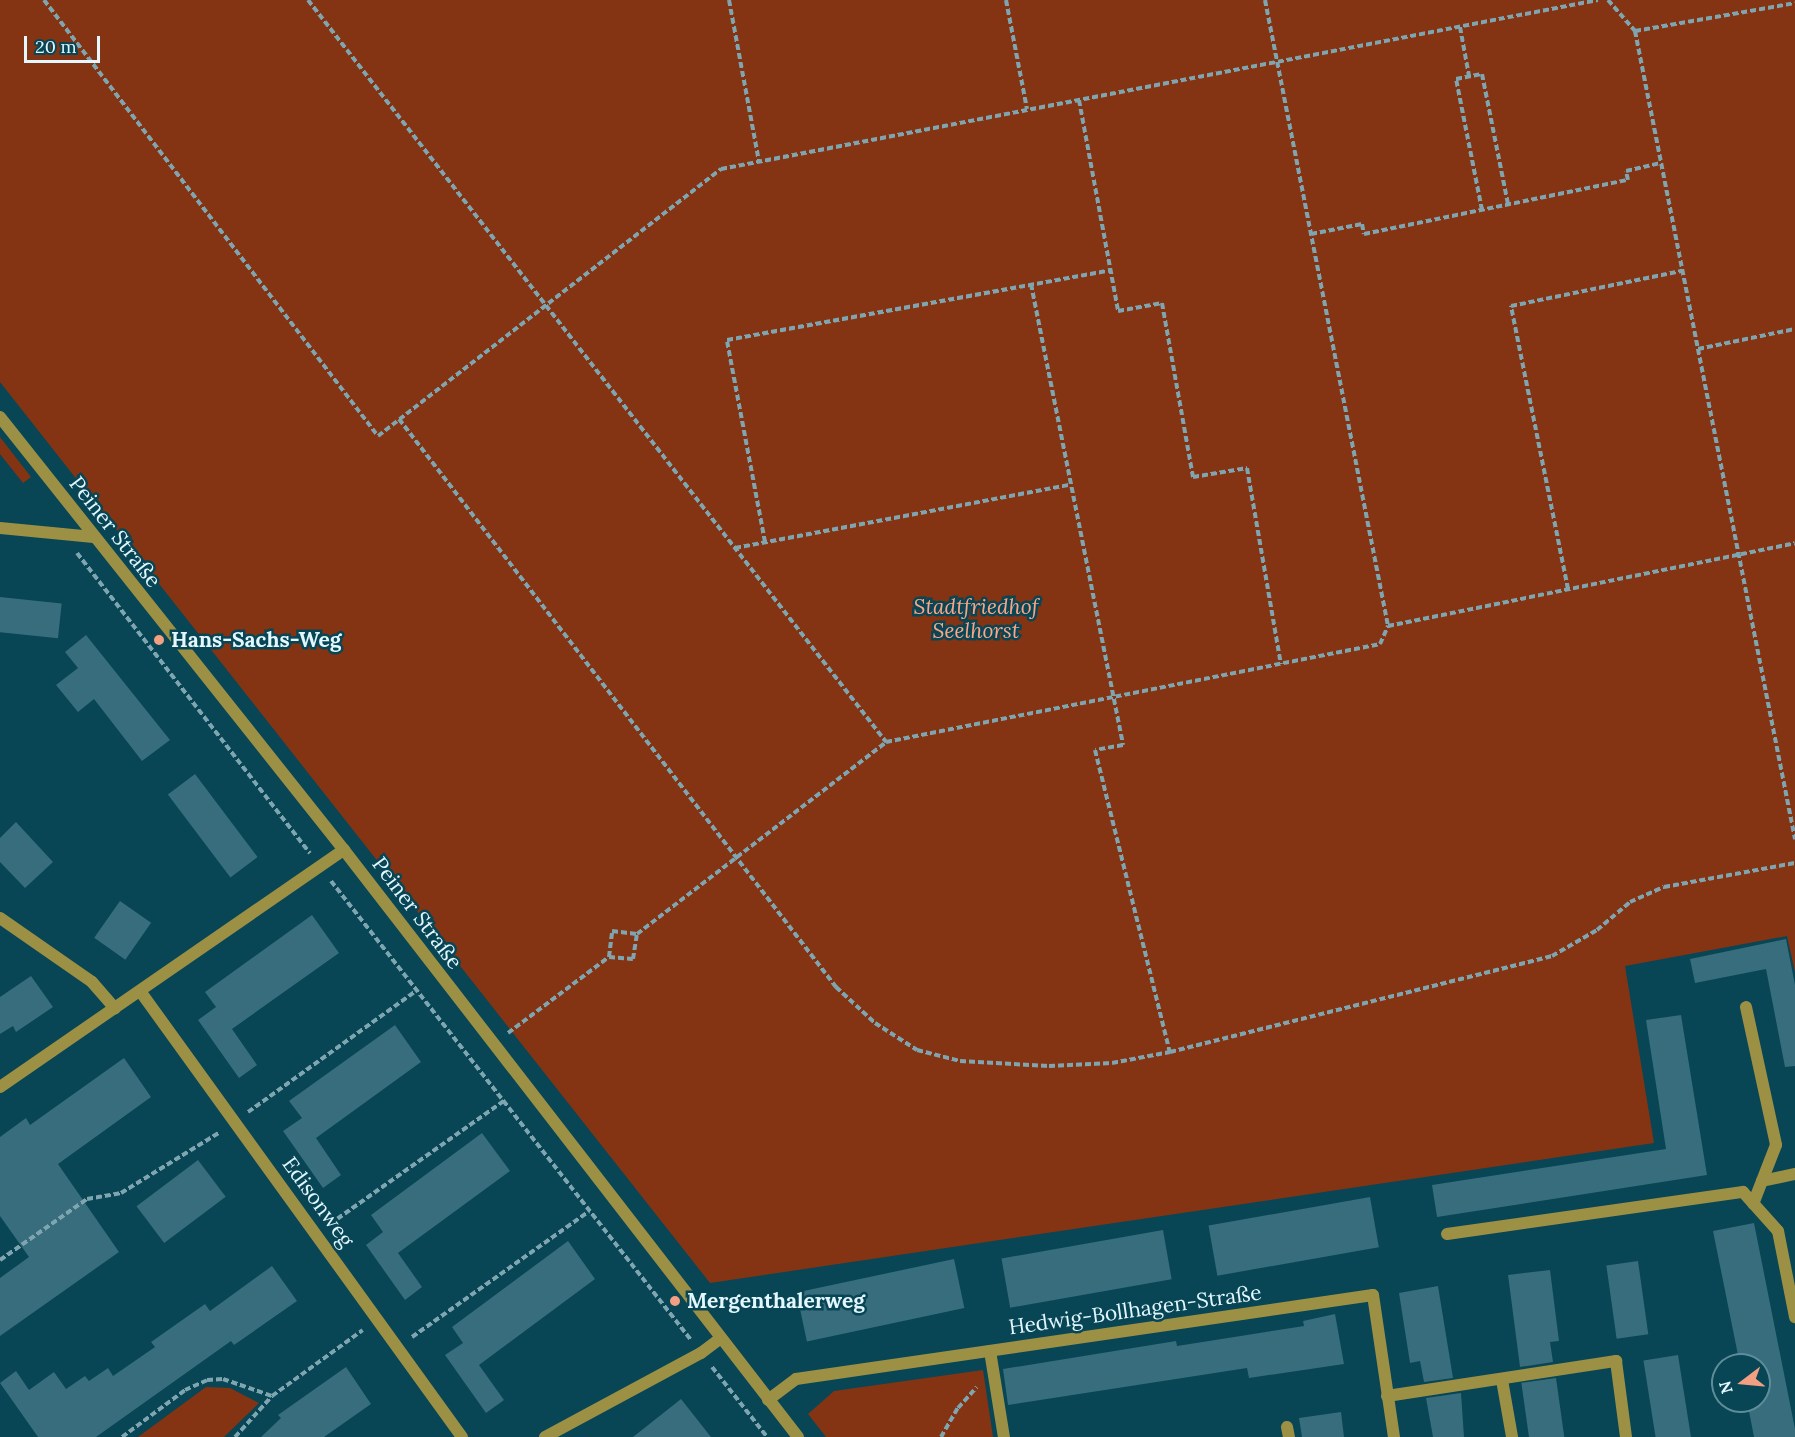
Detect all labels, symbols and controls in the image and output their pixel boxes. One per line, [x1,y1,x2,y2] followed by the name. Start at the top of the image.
[27,24,104,62] scale bar
[35,35,77,58] text: 20 m
[64,471,166,593] street label: Peiner Straße
[914,594,1038,644] park label: Stadtfriedhof Seelhorst
[171,627,341,653] place label: Hans-Sachs-Weg
[152,633,166,647] marker: Hans-Sachs-Weg
[367,852,467,974] street label: Peiner Straße
[277,1152,359,1252] street label: Edisonweg
[1007,1280,1263,1340] street label: Hedwig-Bollhagen-Straße
[687,1288,865,1314] place label: Mergenthalerweg
[668,1294,682,1308] marker: Mergenthalerweg
[1711,1353,1771,1413] north arrow
[1714,1379,1737,1396] text: N

